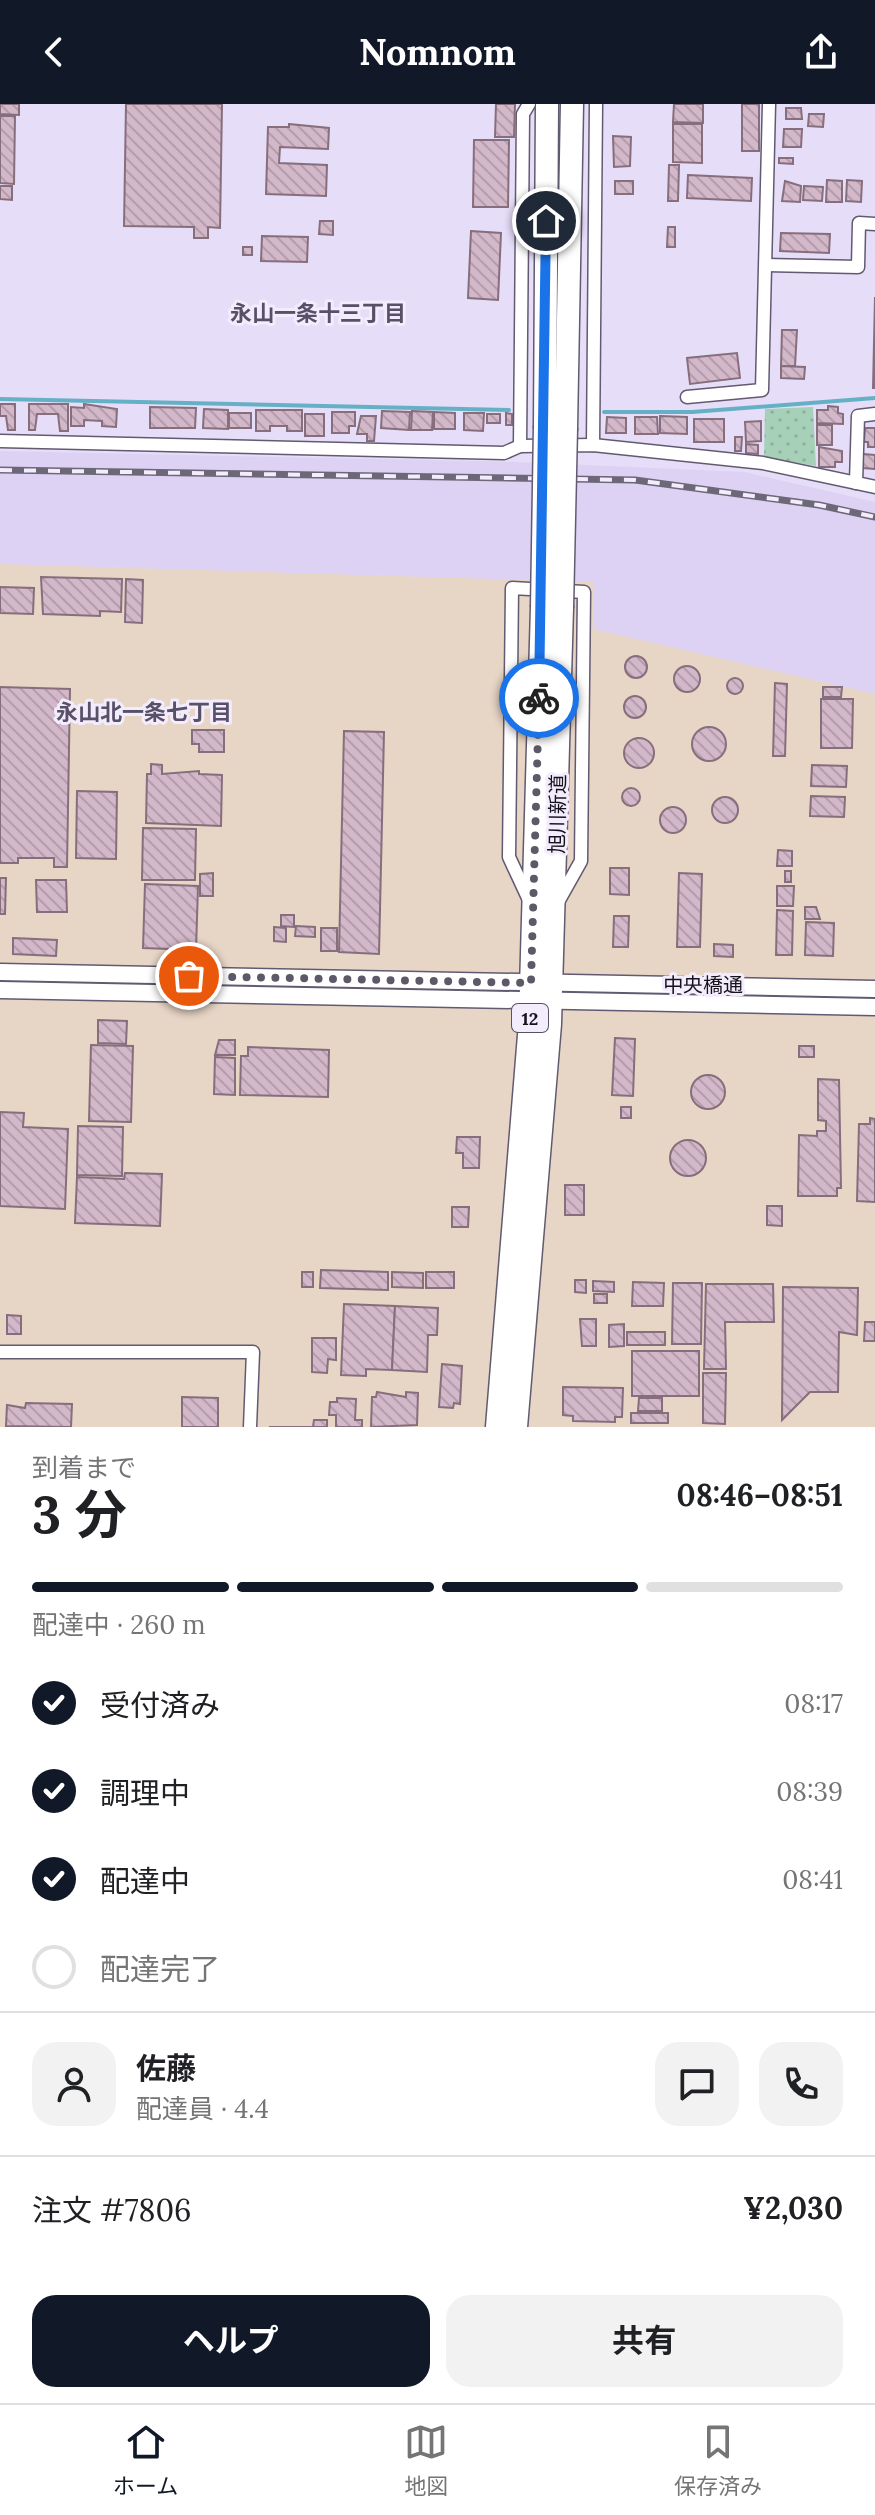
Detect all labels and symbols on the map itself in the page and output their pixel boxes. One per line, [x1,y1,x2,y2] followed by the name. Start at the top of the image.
[512,187,580,255] pin
[230,299,406,327] district label: 永山一条十三丁目
[499,658,579,738] courier
[56,698,232,726] district label: 永山北一条七丁目
[544,774,570,854] street label: 旭川新道
[155,942,223,1010] pin
[663,972,743,997] street label: 中央橋通
[512,1004,548,1032] road number: 12

